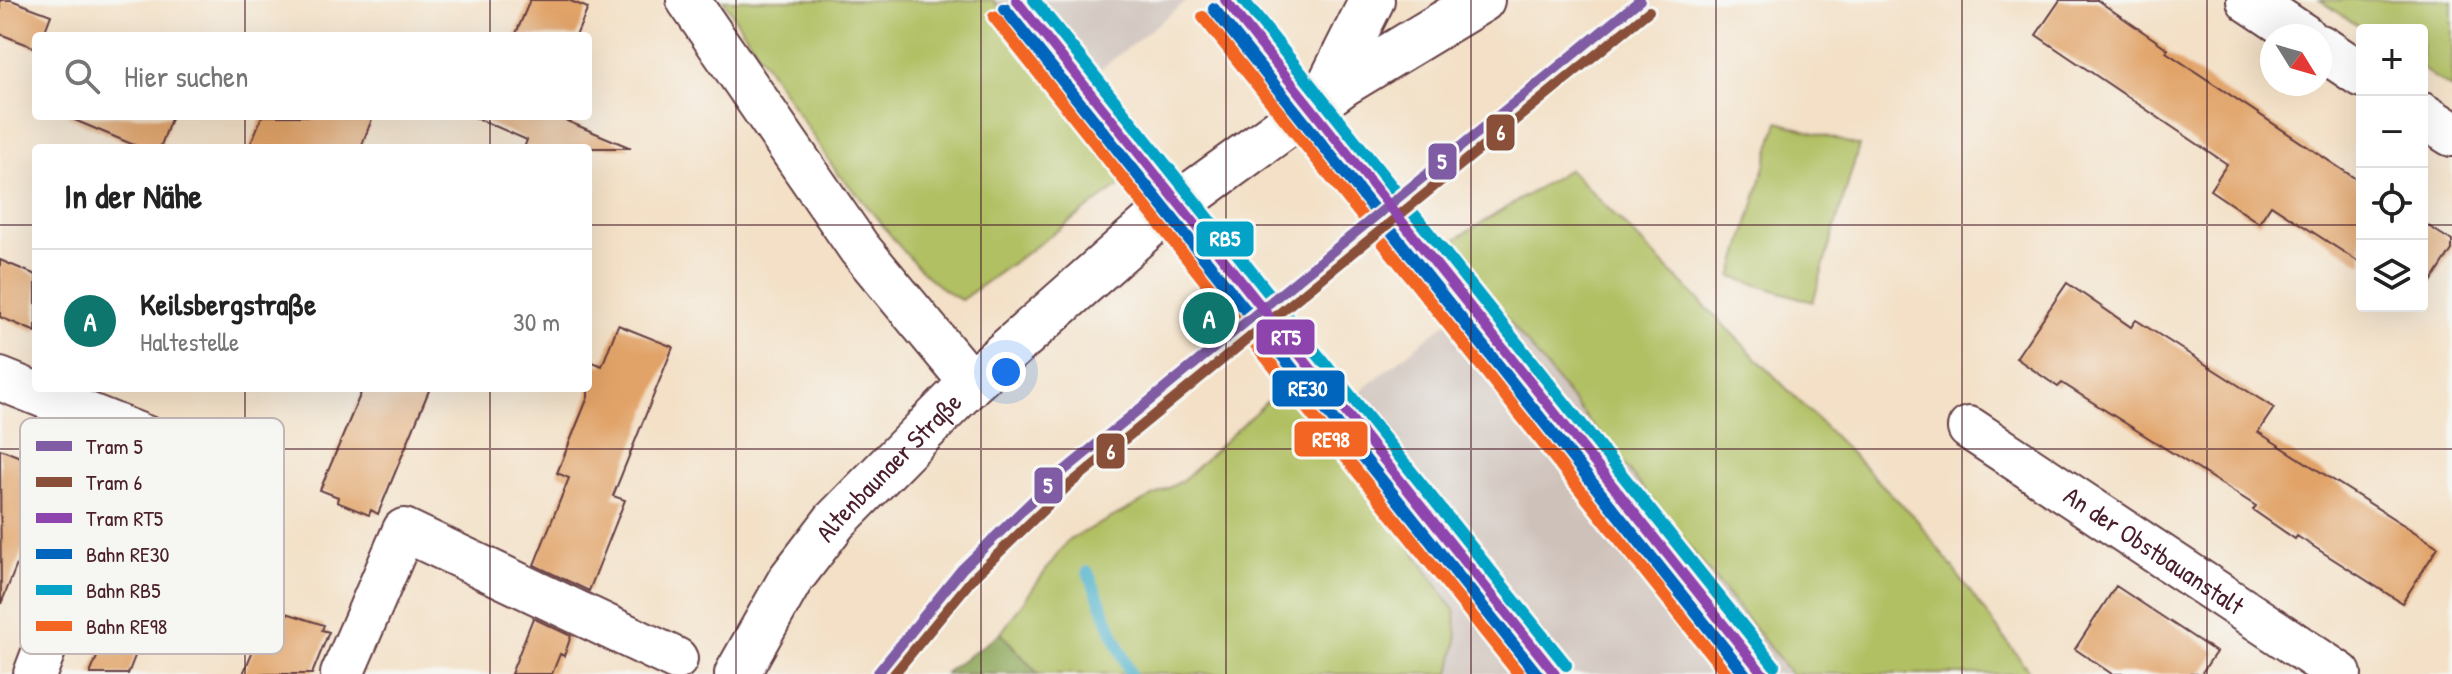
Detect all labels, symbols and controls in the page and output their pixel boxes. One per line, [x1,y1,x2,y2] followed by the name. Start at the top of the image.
[2260,24,2332,96] north arrow
[2356,24,2428,312] map controls
[2356,24,2428,96] button: +
[32,32,592,120] search box
[60,54,104,98] icon: search
[124,56,248,96] text: Hier suchen
[2356,96,2428,168] button: −
[1485,113,1516,152] line badge: 6
[1497,117,1506,147] text: 6
[1427,142,1458,181] line badge: 5
[1437,146,1447,176] text: 5
[2356,168,2428,240] button: locate
[64,173,202,219] text: In der Nähe
[1195,220,1255,258] line badge: RB5
[1210,223,1241,253] text: RB5
[2356,240,2428,312] button: layers
[140,284,316,324] text: Keilsbergstraße
[1183,288,1235,348] pin: A
[84,304,96,339] text: A
[513,304,560,339] text: 30 m
[1255,318,1316,356] line badge: RT5
[1271,322,1301,352] text: RT5
[140,324,239,359] text: Haltestelle
[986,352,1026,392] your location
[1271,369,1346,408] line badge: RE30
[1288,373,1328,403] text: RE30
[807,385,969,549] street label: Altenbaunaer Straße
[20,418,284,654] legend
[1293,420,1369,458] line badge: RE98
[1312,424,1350,454] text: RE98
[86,431,143,461] text: Tram 5
[1095,432,1126,470] line badge: 6
[1107,436,1116,466] text: 6
[1033,466,1064,505] line badge: 5
[86,467,142,497] text: Tram 6
[1043,470,1053,500] text: 5
[2057,478,2252,623] street label: An der Obstbauanstalt
[86,503,163,533] text: Tram RT5
[86,539,170,569] text: Bahn RE30
[86,575,160,605] text: Bahn RB5
[86,611,167,641] text: Bahn RE98

